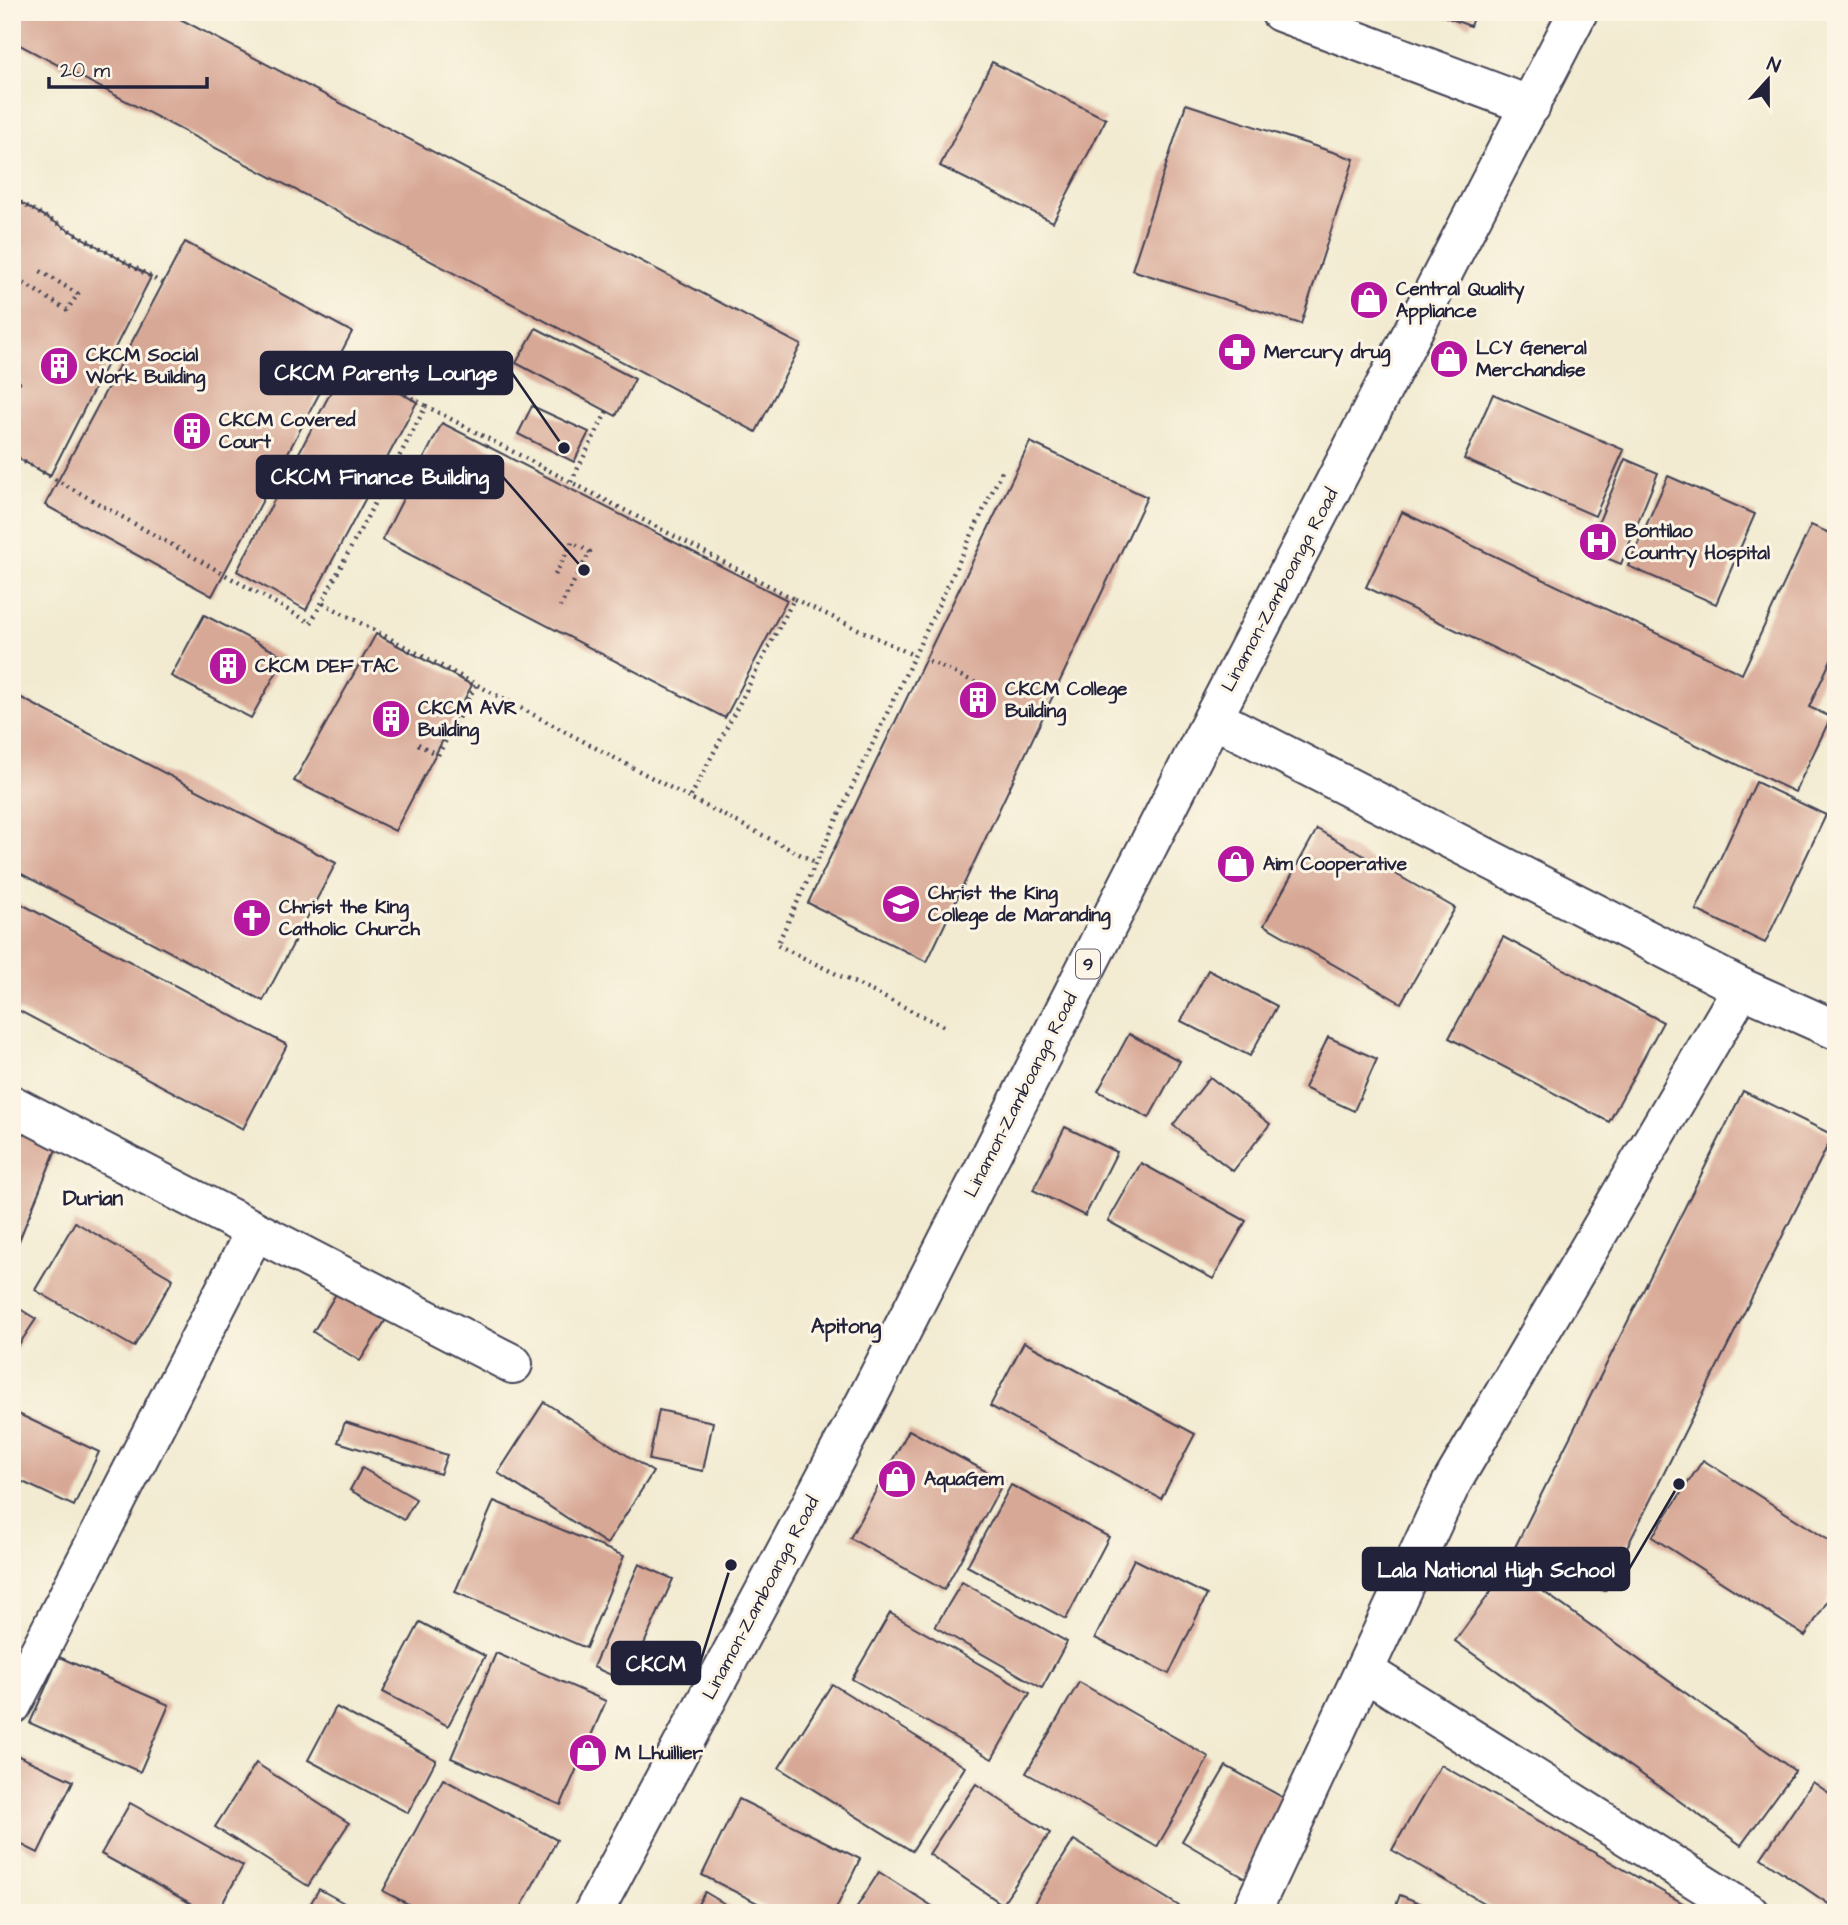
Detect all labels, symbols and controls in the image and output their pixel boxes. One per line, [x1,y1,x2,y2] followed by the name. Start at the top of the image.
[49,46,206,90] scale bar
[1732,46,1802,116] north arrow
[1763,51,1784,80] text: N
[60,56,111,85] text: 20 m
[1396,276,1525,325] place label: Central Quality Appliance
[1348,279,1390,321] shop icon: Central Quality Appliance
[1216,331,1258,373] pharmacy icon: Mercury drug
[1476,335,1587,384] place label: LCY General Merchandise
[1428,338,1470,380] shop icon: LCY General Merchandise
[1264,339,1391,367] place label: Mercury drug
[85,342,205,392] place label: CKCM Social Work Building
[38,345,80,387] building icon: CKCM Social Work Building
[261,352,512,394] callout: CKCM Parents Lounge
[275,359,498,390] text: CKCM Parents Lounge
[219,407,356,456] place label: CKCM Covered Court
[171,410,213,452] building icon: CKCM Covered Court
[257,456,503,498] callout: CKCM Finance Building
[271,463,489,494] text: CKCM Finance Building
[1215,483,1346,697] street label: Linamon-Zamboanga Road
[1625,518,1770,568] place label: Bontilao Country Hospital
[1577,521,1619,563] hospital icon: Bontilao Country Hospital
[207,645,249,687] building icon: CKCM DEF TAC
[255,653,399,680] place label: CKCM DEF TAC
[1005,676,1128,726] place label: CKCM College Building
[957,679,999,721] building icon: CKCM College Building
[418,695,518,745] place label: CKCM AVR Building
[370,698,412,740] building icon: CKCM AVR Building
[1215,843,1257,885] shop icon: Aim Cooperative
[1263,851,1408,878] place label: Aim Cooperative
[928,880,1111,930] place label: Christ the King College de Maranding
[880,883,922,925] school or university icon: Christ the King College de Maranding
[279,894,420,943] place label: Christ the King Catholic Church
[231,897,273,939] church icon: Christ the King Catholic Church
[1076,950,1100,979] road number: 9
[958,988,1085,1203] street label: Linamon-Zamboanga Road
[63,1184,124,1213] district label: Durian
[811,1312,881,1343] district label: Apitong
[876,1458,918,1500] shop icon: AquaGem
[924,1466,1005,1493] place label: AquaGem
[696,1491,827,1705] street label: Linamon-Zamboanga Road
[1363,1548,1629,1590] callout: Lala National High School
[1377,1556,1615,1587] text: Lala National High School
[612,1642,700,1684] callout: CKCM
[626,1650,687,1679] text: CKCM
[567,1732,609,1774] shop icon: M Lhuillier
[615,1740,704,1767] place label: M Lhuillier

